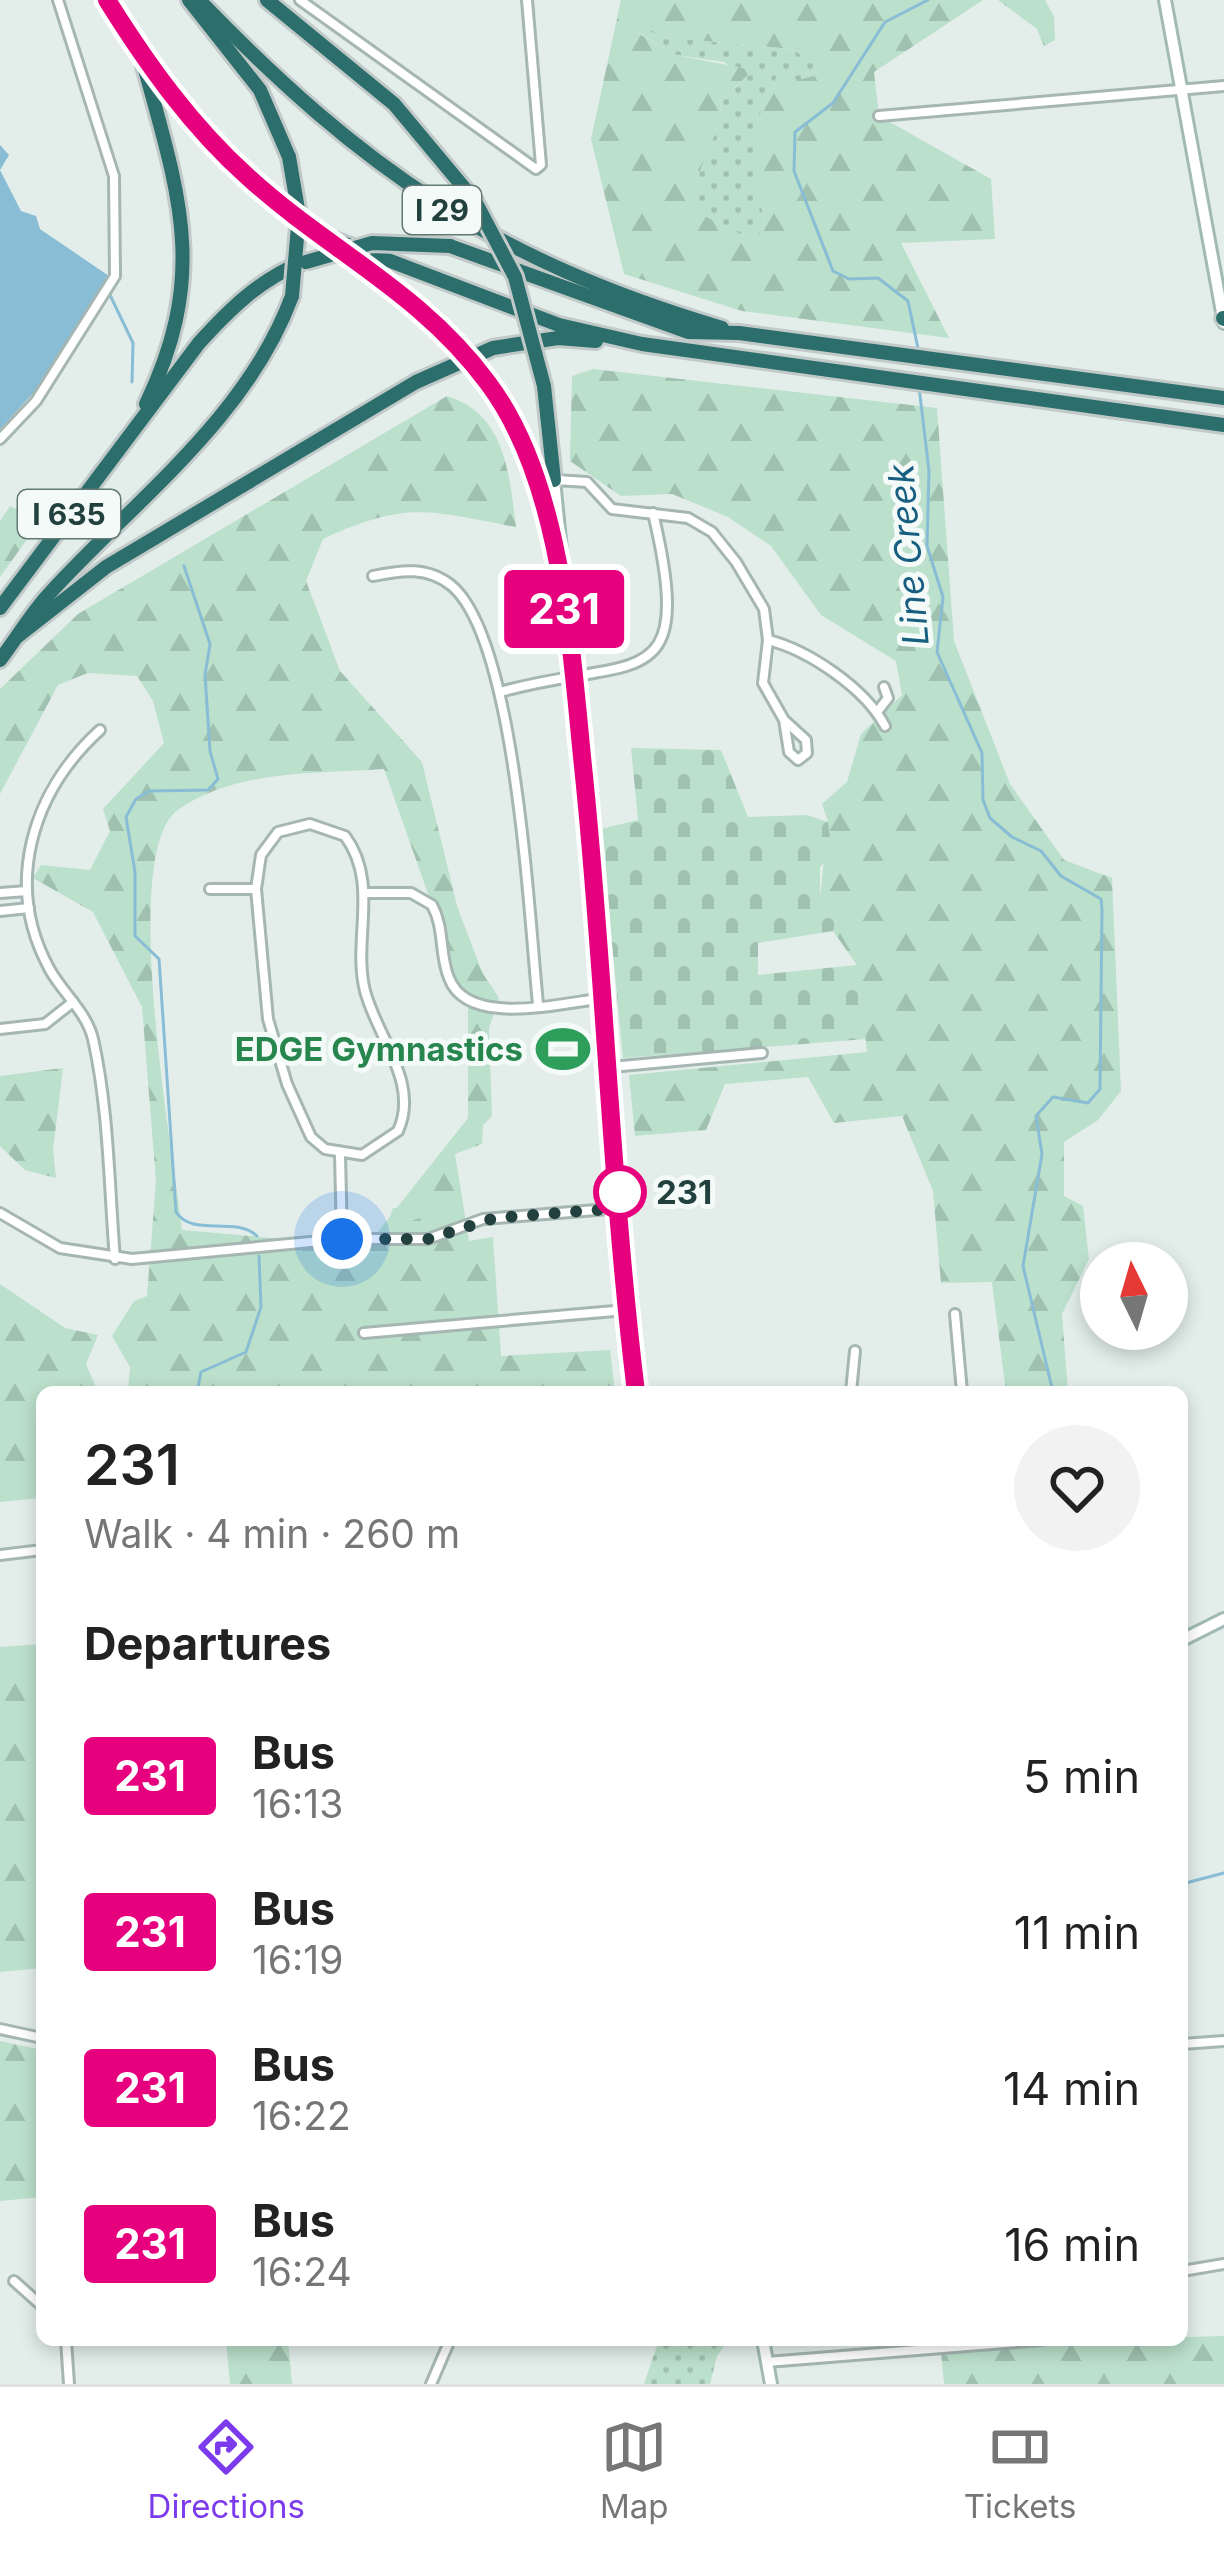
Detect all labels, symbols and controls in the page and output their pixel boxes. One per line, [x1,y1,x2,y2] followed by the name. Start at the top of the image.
[403,186,481,234] road number: I 29
[878,461,938,647] water label: Line Creek
[18,490,120,538] road number: I 635
[495,570,633,648] line badge: 231
[528,583,600,634] text: 231
[534,1020,592,1078] sports icon: EDGE Gymnastics
[235,1029,523,1069] place label: EDGE Gymnastics
[595,1167,645,1217] marker: 231
[656,1172,712,1212] place label: 231
[312,1209,372,1269] your location
[1080,1242,1188,1350] north arrow
[1080,1242,1188,1350] map controls
[1014,1425,1140,1551] button: heart
[84,1430,180,1499] text: 231
[84,1510,460,1557] text: Walk · 4 min · 260 m
[84,1616,331,1671] text: Departures
[252,1725,335,1780] text: Bus
[1023,1749,1140,1804] text: 5 min
[114,1750,186,1801] text: 231
[252,1780,343,1827] text: 16:13
[252,1881,335,1936] text: Bus
[1014,1905,1140,1960] text: 11 min
[114,1906,186,1957] text: 231
[252,1936,343,1983] text: 16:19
[252,2037,335,2092] text: Bus
[1003,2061,1140,2116] text: 14 min
[114,2062,186,2113] text: 231
[252,2092,351,2139] text: 16:22
[252,2193,335,2248] text: Bus
[1004,2217,1140,2272] text: 16 min
[114,2218,186,2269] text: 231
[252,2248,352,2295] text: 16:24
[148,2414,305,2526] tab: Directions
[600,2414,669,2526] tab: Map
[964,2414,1076,2526] tab: Tickets

